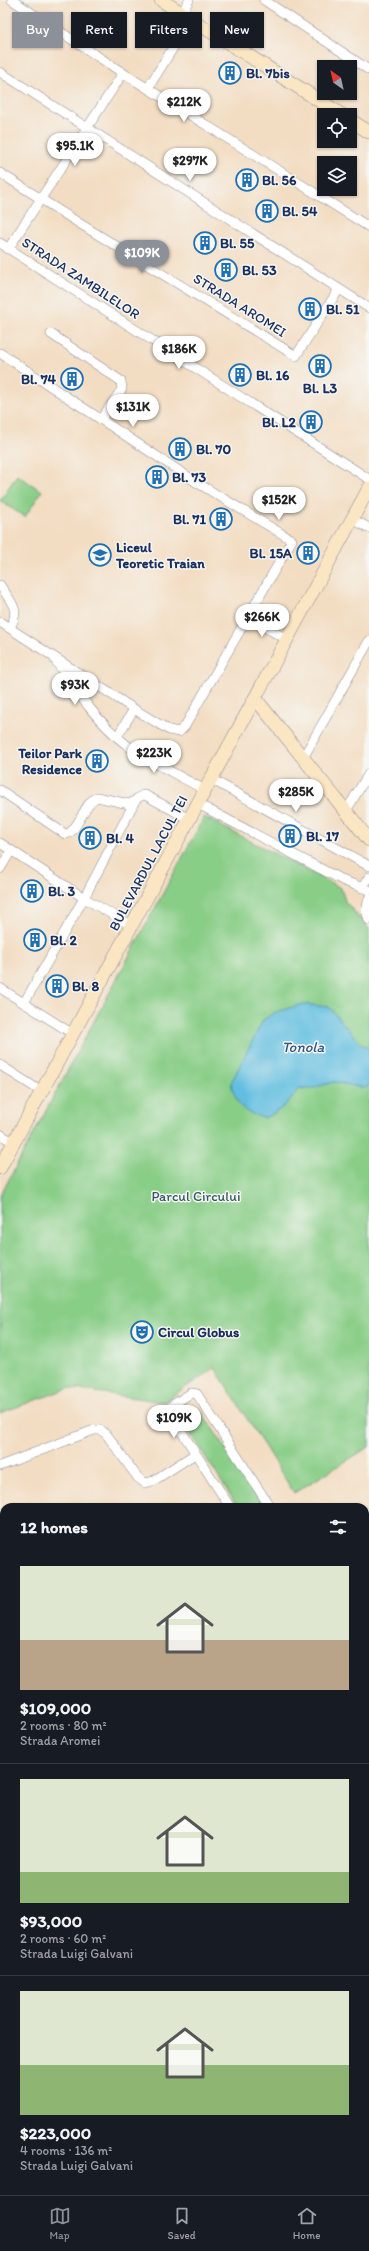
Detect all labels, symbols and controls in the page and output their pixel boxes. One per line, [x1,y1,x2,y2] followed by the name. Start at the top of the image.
[12,12,63,48] chip: Buy
[71,12,127,48] chip: Rent
[135,12,202,48] chip: Filters
[210,12,264,48] chip: New
[217,60,243,86] building icon: Bl. 7bis
[317,60,357,100] north arrow
[317,60,357,196] map controls
[246,65,290,82] place label: Bl. 7bis
[156,89,212,123] pin: $212K
[167,94,201,109] text: $212K
[317,108,357,148] button: locate
[42,133,108,167] pin: $95.1K
[56,138,94,153] text: $95.1K
[162,148,218,182] pin: $297K
[173,153,207,168] text: $297K
[317,156,357,196] button: layers
[234,167,260,193] building icon: Bl. 56
[262,172,297,189] place label: Bl. 56
[254,198,280,224] building icon: Bl. 54
[282,203,318,220] place label: Bl. 54
[192,230,218,256] building icon: Bl. 55
[19,234,143,323] street label: STRADA ZAMBILELOR
[220,235,255,252] place label: Bl. 55
[114,240,170,274] pin: $109K
[124,245,160,260] text: $109K
[213,257,239,283] building icon: Bl. 53
[242,262,277,279] place label: Bl. 53
[190,270,289,341] street label: STRADA AROMEI
[297,296,323,322] building icon: Bl. 51
[326,301,360,318] place label: Bl. 51
[151,336,207,370] pin: $186K
[162,341,196,356] text: $186K
[307,353,333,379] building icon: Bl. L3
[227,362,253,388] building icon: Bl. 16
[59,366,85,392] building icon: Bl. 74
[256,367,290,384] place label: Bl. 16
[21,371,57,388] place label: Bl. 74
[303,380,338,397] place label: Bl. L3
[105,394,161,428] pin: $131K
[116,399,150,414] text: $131K
[298,409,324,435] building icon: Bl. L2
[262,414,297,431] place label: Bl. L2
[167,436,193,462] building icon: Bl. 70
[196,441,232,458] place label: Bl. 70
[144,464,170,490] building icon: Bl. 73
[172,469,207,486] place label: Bl. 73
[251,487,307,521] pin: $152K
[262,492,296,507] text: $152K
[208,506,234,532] building icon: Bl. 71
[173,511,206,528] place label: Bl. 71
[115,539,205,572] place label: Liceul Teoretic Traian
[295,540,321,566] building icon: Bl. 15A
[87,542,113,568] school or university icon: Liceul Teoretic Traian
[250,545,293,562] place label: Bl. 15A
[234,604,290,638] pin: $266K
[244,609,280,624] text: $266K
[51,672,99,706] pin: $93K
[61,677,89,692] text: $93K
[126,740,182,774] pin: $223K
[17,745,83,778] place label: Teilor Park Residence
[136,745,172,760] text: $223K
[84,748,110,774] building icon: Teilor Park Residence
[268,779,324,813] pin: $285K
[278,784,314,799] text: $285K
[105,793,191,934] street label: BULEVARDUL LACUL TEI
[277,823,303,849] building icon: Bl. 17
[77,825,103,851] building icon: Bl. 4
[306,828,339,845] place label: Bl. 17
[106,830,135,847] place label: Bl. 4
[19,878,45,904] building icon: Bl. 3
[48,883,76,900] place label: Bl. 3
[22,927,48,953] building icon: Bl. 2
[50,932,78,949] place label: Bl. 2
[44,973,70,999] building icon: Bl. 8
[72,978,100,995] place label: Bl. 8
[282,1038,325,1056] water label: Tonola
[152,1188,240,1205] park label: Parcul Circului
[129,1319,155,1345] theatre icon: Circul Globus
[158,1324,239,1341] place label: Circul Globus
[146,1405,202,1439] pin: $109K
[156,1410,192,1425] text: $109K
[327,1516,349,1538] icon: filters
[20,1517,88,1537] text: 12 homes
[149,1592,221,1664] icon: home
[20,1698,91,1718] text: $109,000
[20,1718,107,1733] text: 2 rooms · 80 m²
[20,1733,100,1748] text: Strada Aromei
[149,1805,221,1877] icon: home
[20,1911,82,1931] text: $93,000
[20,1931,106,1946] text: 2 rooms · 60 m²
[20,1946,133,1961] text: Strada Luigi Galvani
[149,2017,221,2089] icon: home
[20,2123,91,2143] text: $223,000
[20,2143,112,2158] text: 4 rooms · 136 m²
[20,2158,133,2173] text: Strada Luigi Galvani
[49,2205,71,2242] tab: Map
[168,2205,196,2242] tab: Saved
[293,2205,320,2242] tab: Home

